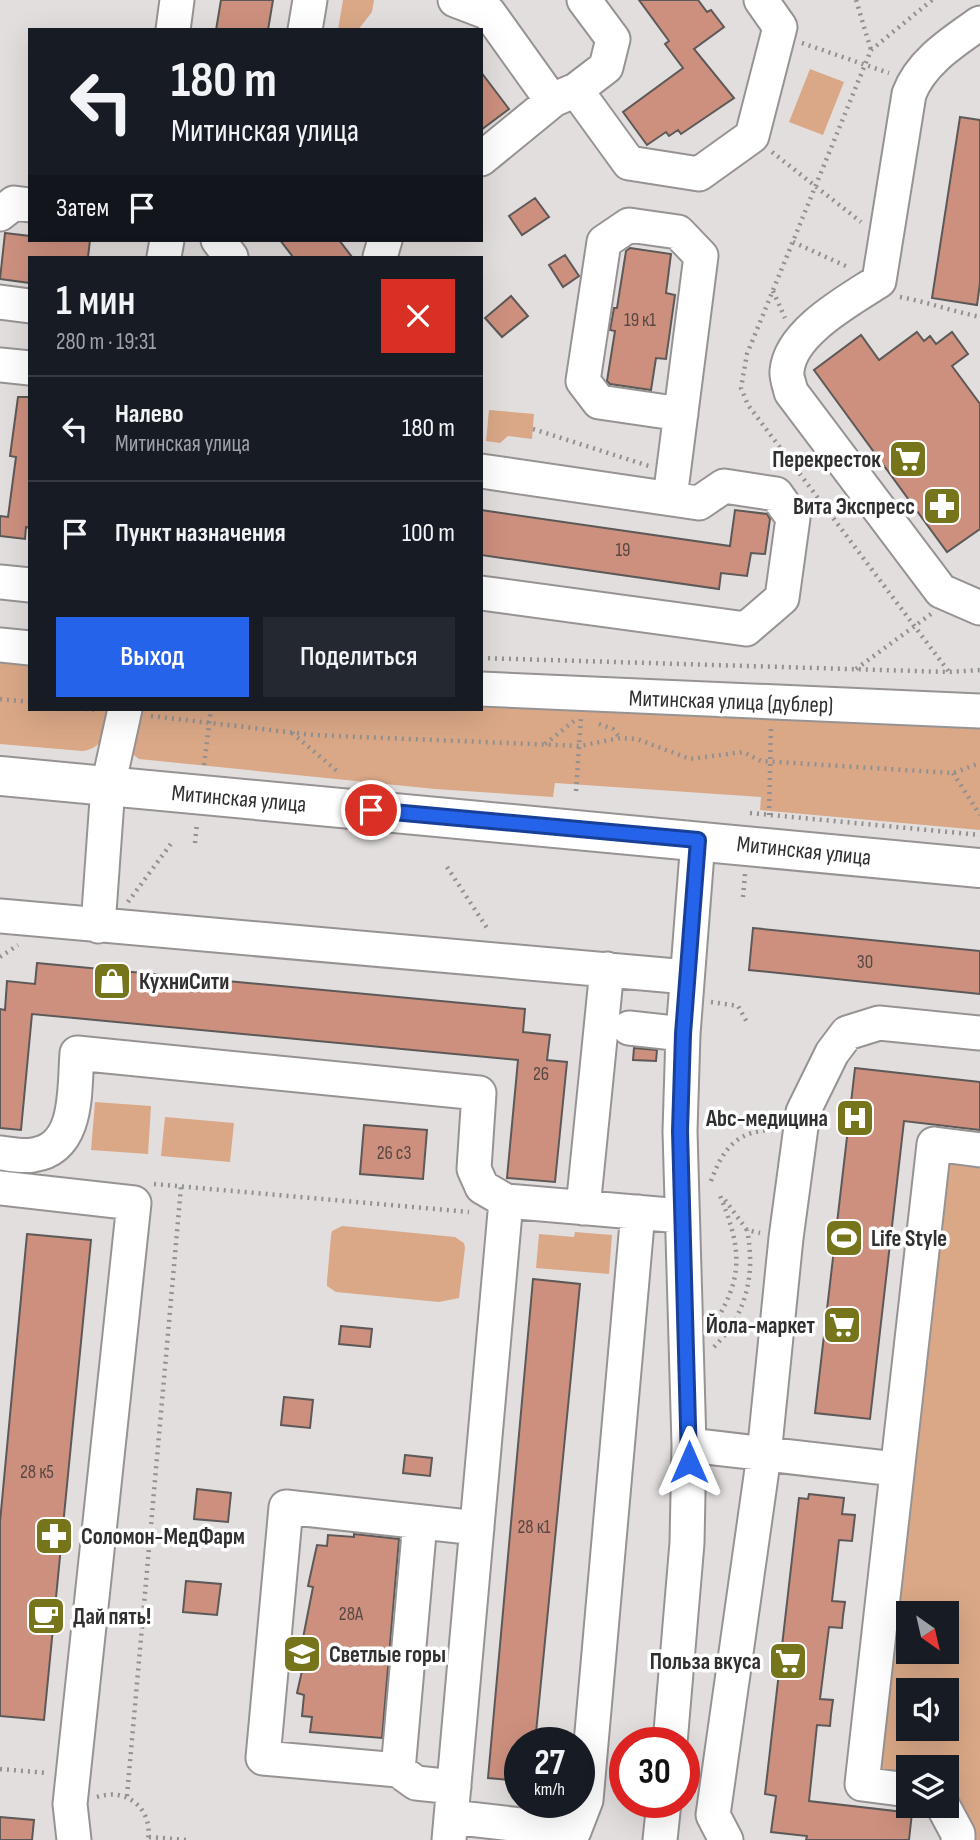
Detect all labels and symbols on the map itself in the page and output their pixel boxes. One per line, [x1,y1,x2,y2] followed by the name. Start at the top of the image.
[624,309,656,332] house number: 19 к1
[887,438,929,480] supermarket icon: Перекресток
[772,446,881,474] place label: Перекресток
[921,485,963,527] pharmacy icon: Вита Экспресс
[793,493,915,521] place label: Вита Экспресс
[615,539,631,562] house number: 19
[628,684,834,720] street label: Митинская улица (дублер)
[170,779,307,819] street label: Митинская улица
[341,780,401,840] pin
[735,830,873,872] street label: Митинская улица
[857,951,873,974] house number: 30
[91,960,133,1002] shop icon: КухниСити
[139,968,229,996] place label: КухниСити
[533,1063,549,1086] house number: 26
[834,1097,876,1139] hospital icon: Abc-медицина
[705,1105,828,1133] place label: Abc-медицина
[377,1142,411,1165] house number: 26 с3
[823,1217,865,1259] sports icon: Life Style
[871,1225,947,1253] place label: Life Style
[821,1304,863,1346] supermarket icon: Йола-маркет
[706,1312,816,1340] place label: Йола-маркет
[652,1425,726,1499] position arrow
[20,1461,54,1484] house number: 28 к5
[33,1515,75,1557] pharmacy icon: Соломон-МедФарм
[517,1516,551,1539] house number: 28 к1
[81,1523,245,1551] place label: Соломон-МедФарм
[25,1595,67,1637] cafe icon: Дай пять!
[896,1601,959,1664] north arrow
[73,1603,151,1631] place label: Дай пять!
[339,1603,364,1626] house number: 28А
[281,1633,323,1675] school or university icon: Светлые горы
[767,1640,809,1682] supermarket icon: Польза вкуса
[329,1641,446,1669] place label: Светлые горы
[650,1648,761,1676] place label: Польза вкуса
[609,1727,700,1818] speed limit sign: 30

